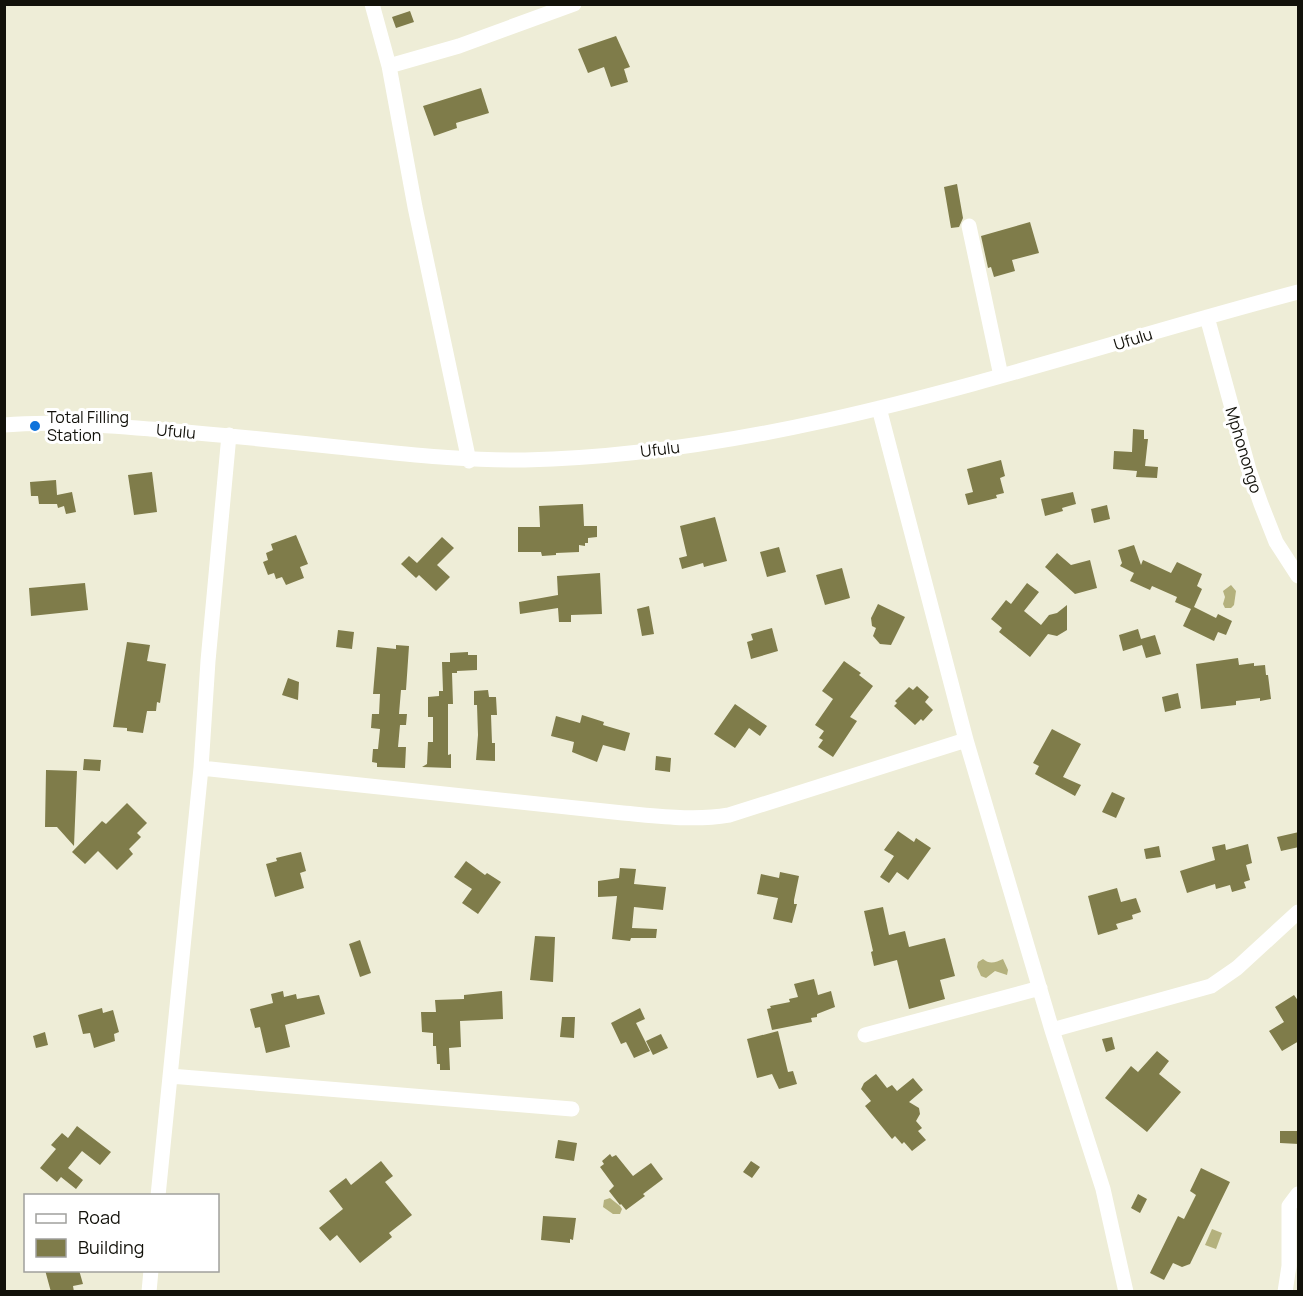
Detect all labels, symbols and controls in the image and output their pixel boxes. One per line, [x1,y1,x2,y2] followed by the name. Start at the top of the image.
[1111,323,1155,355] street label: Ufulu
[1220,404,1268,496] street label: Mphonongo
[47,406,129,446] place label: Total Filling Station
[155,418,197,444] street label: Ufulu
[28,419,42,433] marker: Total Filling Station
[639,436,681,462] street label: Ufulu
[24,1194,219,1272] legend
[78,1205,121,1229] text: Road
[78,1235,144,1259] text: Building

